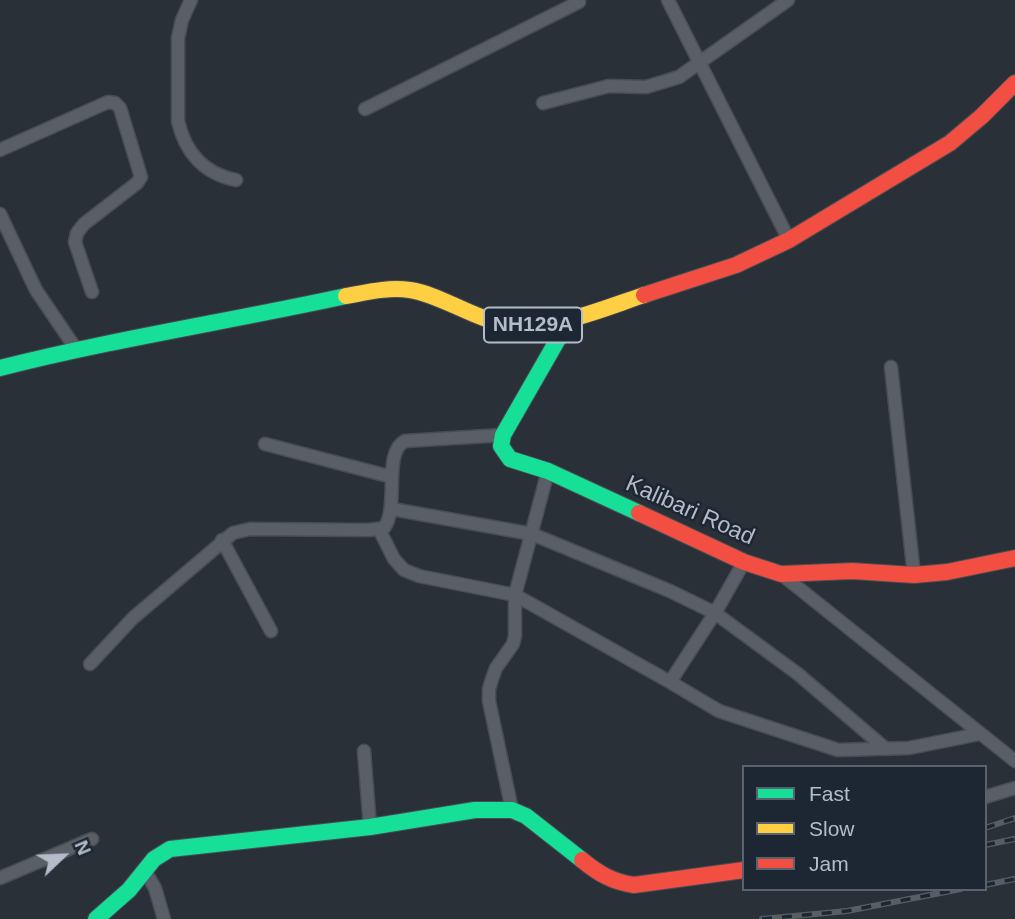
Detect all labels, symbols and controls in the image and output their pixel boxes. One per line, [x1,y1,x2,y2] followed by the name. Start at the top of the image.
[484,308,582,342] road number: NH129A
[621,470,759,552] street label: Kalibari Road
[742,765,987,891] legend
[809,782,850,805] text: Fast
[809,817,855,840] text: Slow
[28,821,98,891] north arrow
[70,837,95,858] text: N
[809,852,849,875] text: Jam

